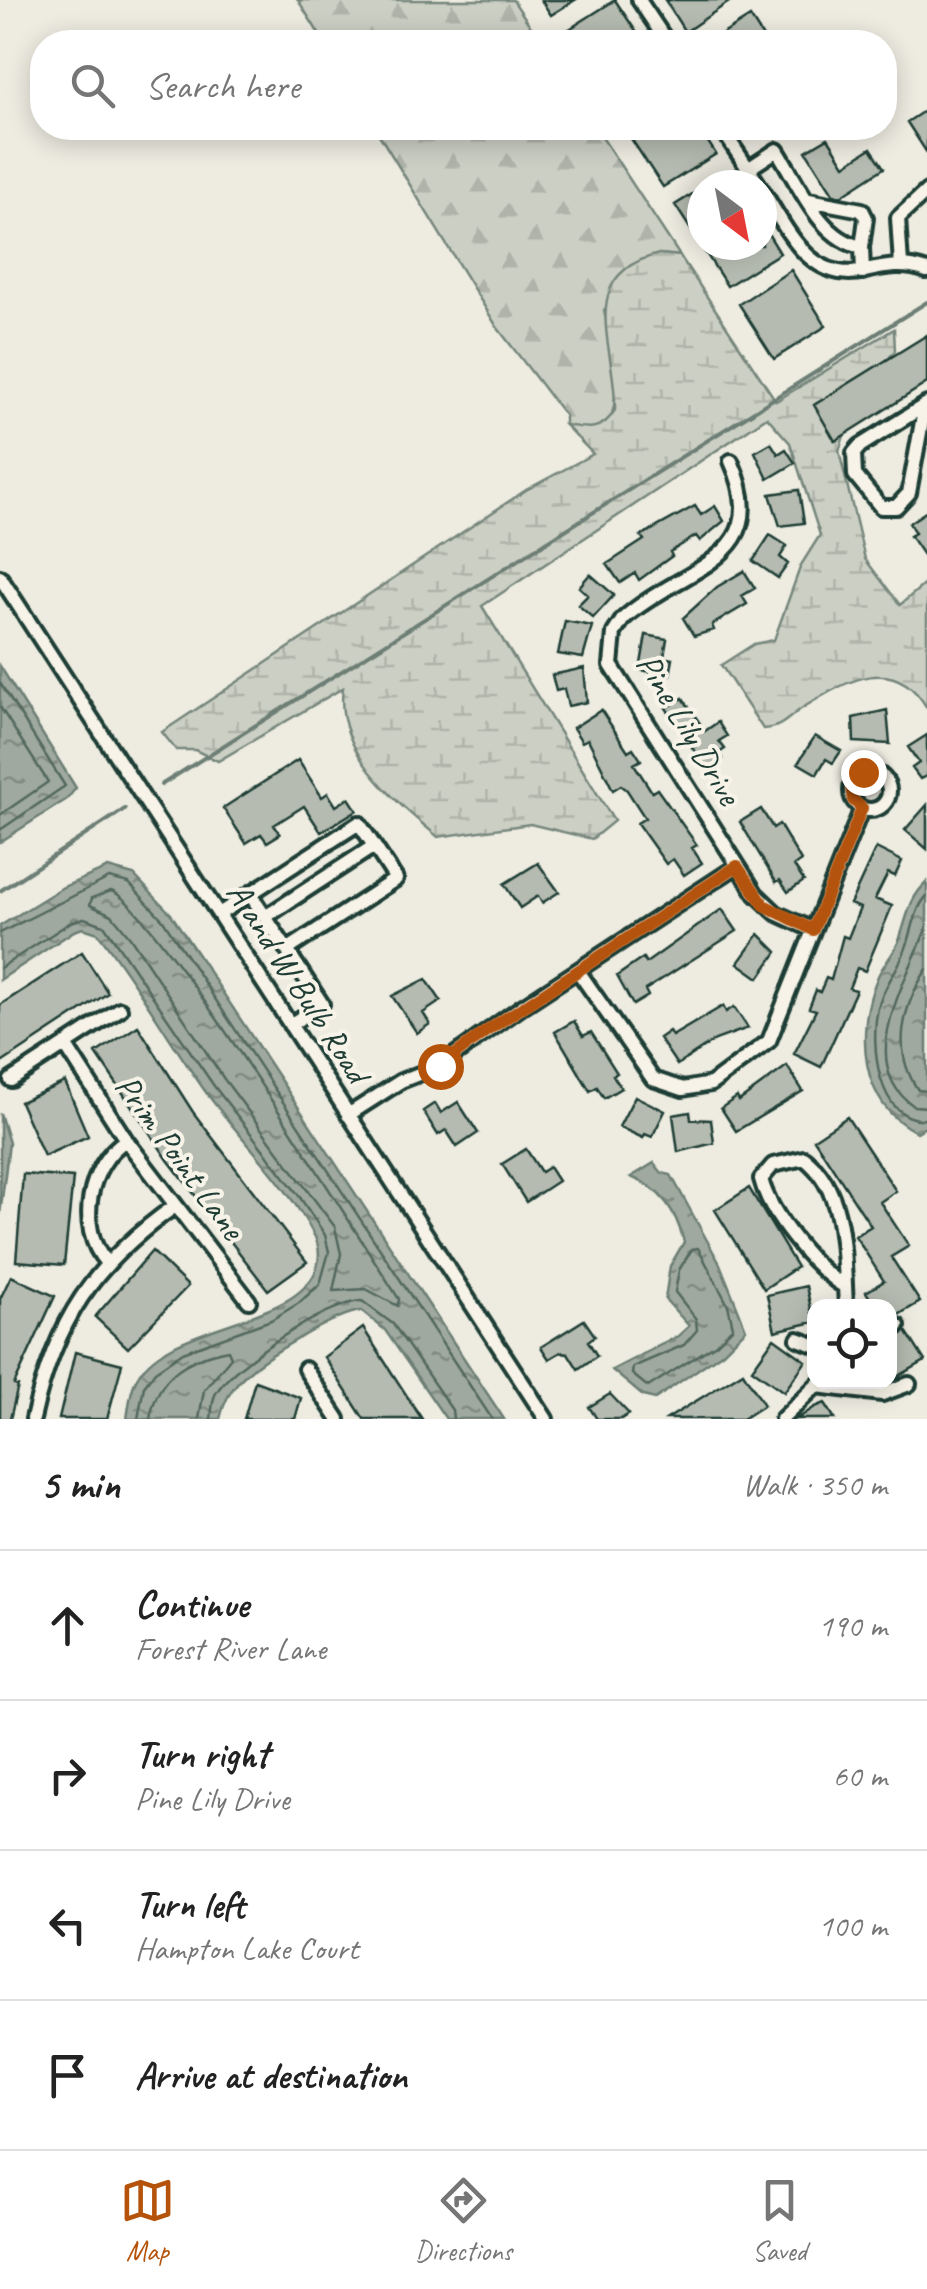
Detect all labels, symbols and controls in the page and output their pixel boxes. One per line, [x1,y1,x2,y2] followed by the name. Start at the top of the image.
[30,30,897,140] search box
[65,58,120,113] icon: search
[145,62,300,109] text: Search here
[687,170,777,260] north arrow
[626,645,753,815] street label: Pine Lily Drive
[841,750,887,796] route end
[216,873,383,1096] street label: A and W Bulb Road
[418,1044,464,1090] route start
[105,1066,257,1251] street label: Prim Point Lane
[807,1299,897,1389] map controls
[807,1299,897,1389] button: locate
[40,1458,120,1511] text: 5 min
[743,1464,887,1505] text: Walk · 350 m
[135,1581,249,1628] text: Continue
[40,1598,95,1653] icon: ahead
[818,1605,887,1646] text: 190 m
[135,1628,326,1669] text: Forest River Lane
[135,1731,269,1778] text: Turn right
[40,1748,95,1803] icon: right
[833,1755,887,1796] text: 60 m
[135,1778,290,1819] text: Pine Lily Drive
[135,1881,245,1928] text: Turn left
[40,1898,95,1953] icon: left
[818,1905,887,1946] text: 100 m
[135,1928,358,1969] text: Hampton Lake Court
[40,2048,95,2103] icon: arrive
[135,2052,407,2099] text: Arrive at destination
[120,2173,175,2268] tab: Map
[415,2173,512,2268] tab: Directions
[752,2173,807,2268] tab: Saved

